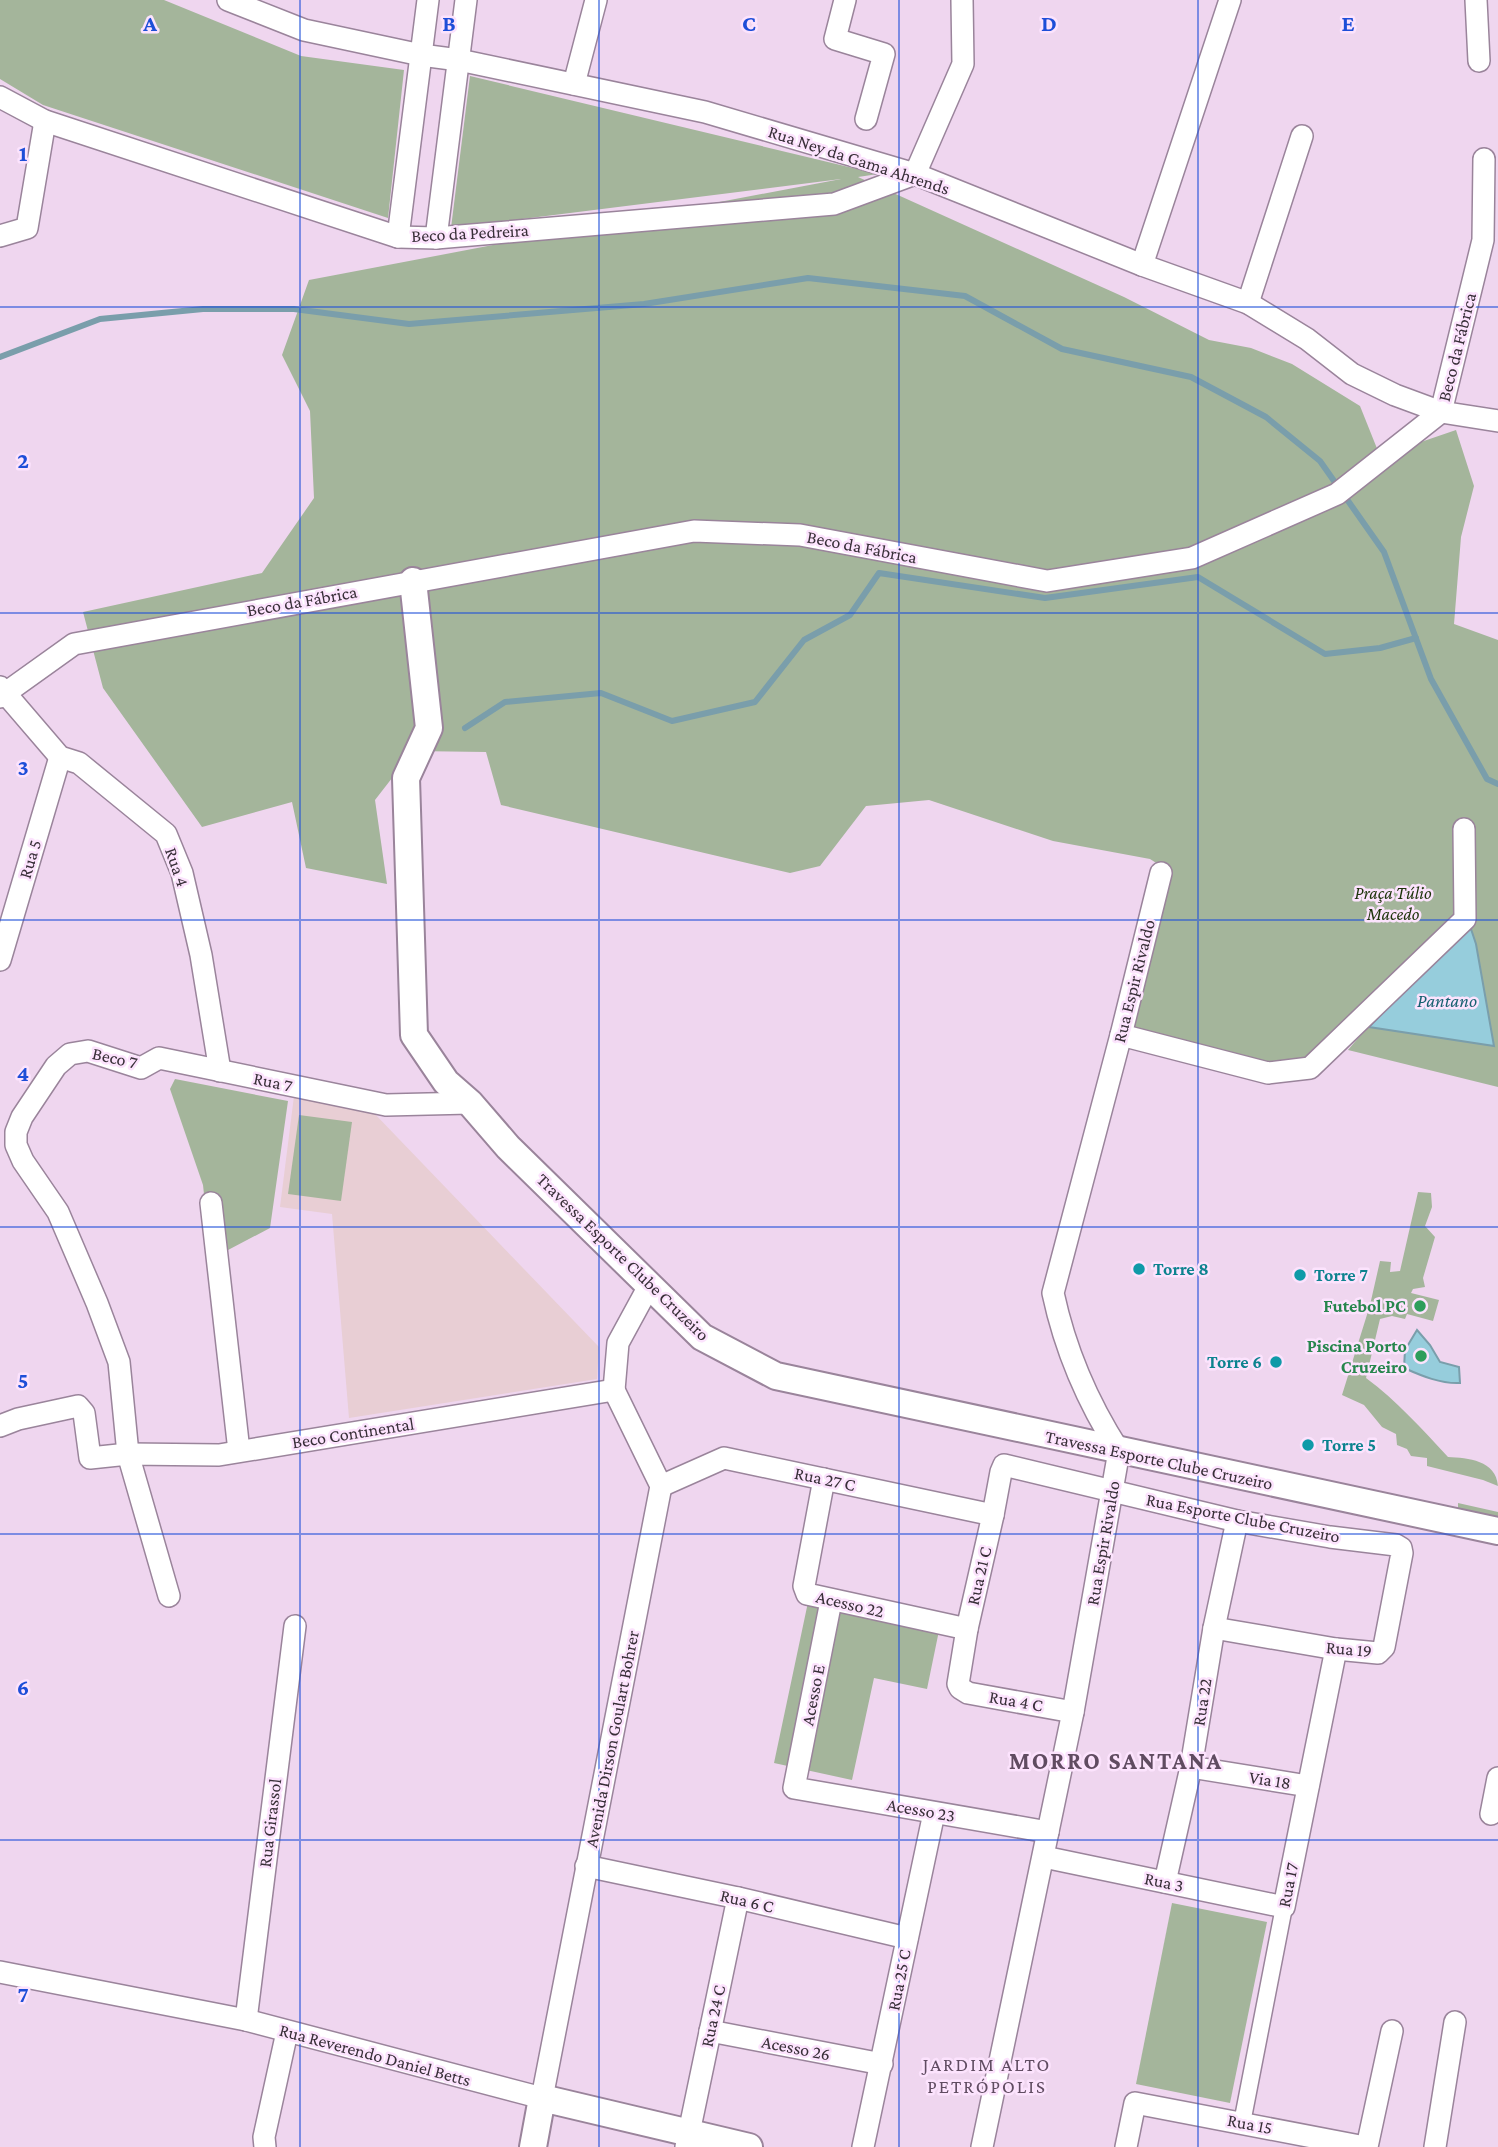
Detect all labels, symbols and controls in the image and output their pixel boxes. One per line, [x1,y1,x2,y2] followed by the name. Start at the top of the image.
[142,10,157,36] text: A
[442,10,456,36] text: B
[742,10,756,36] text: C
[1041,10,1057,36] text: D
[1341,10,1355,36] text: E
[766,121,952,199] street label: Rua Ney da Gama Ahrends
[19,140,28,166] text: 1
[411,220,529,246] street label: Beco da Pedreira
[1434,290,1480,404] street label: Beco da Fábrica
[17,447,29,473] text: 2
[805,527,919,567] street label: Beco da Fábrica
[245,581,359,621] street label: Beco da Fábrica
[17,754,29,780] text: 3
[15,837,45,881] street label: Rua 5
[161,845,193,889] street label: Rua 4
[1354,883,1432,924] park label: Praça Túlio Macedo
[1109,917,1159,1045] street label: Rua Espir Rivaldo
[1417,990,1477,1011] water label: Pantano
[90,1043,140,1073] street label: Beco 7
[17,1060,29,1086] text: 4
[252,1068,294,1096] street label: Rua 7
[533,1169,713,1345] street label: Travessa Esporte Clube Cruzeiro
[1153,1259,1209,1279] place label: Torre 8
[1131,1261,1147,1277] marker: Torre 8
[1314,1265,1368,1285] place label: Torre 7
[1292,1267,1308,1283] marker: Torre 7
[1323,1296,1406,1316] place label: Futebol PC
[1412,1298,1428,1314] marker: Futebol PC
[1307,1336,1407,1377] place label: Piscina Porto Cruzeiro
[1413,1348,1429,1364] marker: Piscina Porto Cruzeiro
[1207,1352,1262,1372] place label: Torre 6
[1268,1354,1284,1370] marker: Torre 6
[17,1367,29,1393] text: 5
[290,1413,416,1453] street label: Beco Continental
[1044,1426,1275,1494] street label: Travessa Esporte Clube Cruzeiro
[1322,1435,1376,1455] place label: Torre 5
[1300,1437,1316,1453] marker: Torre 5
[793,1463,858,1495] street label: Rua 27 C
[1082,1479,1124,1607] street label: Rua Espir Rivaldo
[1144,1489,1342,1547] street label: Rua Esporte Clube Cruzeiro
[963,1544,996,1607] street label: Rua 21 C
[814,1586,886,1622] street label: Acesso 22
[581,1628,643,1849] street label: Avenida Dirson Goulart Bohrer
[1325,1637,1373,1661] street label: Rua 19
[797,1663,829,1727] street label: Acesso E
[17,1674,29,1700] text: 6
[1188,1677,1216,1727] street label: Rua 22
[988,1686,1045,1716] street label: Rua 4 C
[1009,1747,1223,1774] district label: MORRO SANTANA
[1248,1767,1292,1793] street label: Via 18
[255,1777,285,1869] street label: Rua Girassol
[885,1794,957,1826] street label: Acesso 23
[1274,1861,1302,1909] street label: Rua 17
[1143,1868,1185,1896] street label: Rua 3
[718,1885,776,1917] street label: Rua 6 C
[883,1947,915,2012] street label: Rua 25 C
[17,1981,29,2007] text: 7
[697,1983,729,2049] street label: Rua 24 C
[277,2020,473,2090] street label: Rua Reverendo Daniel Betts
[760,2032,832,2064] street label: Acesso 26
[921,2054,1051,2097] district label: JARDIM ALTO PETRÓPOLIS
[1226,2110,1274,2138] street label: Rua 15

